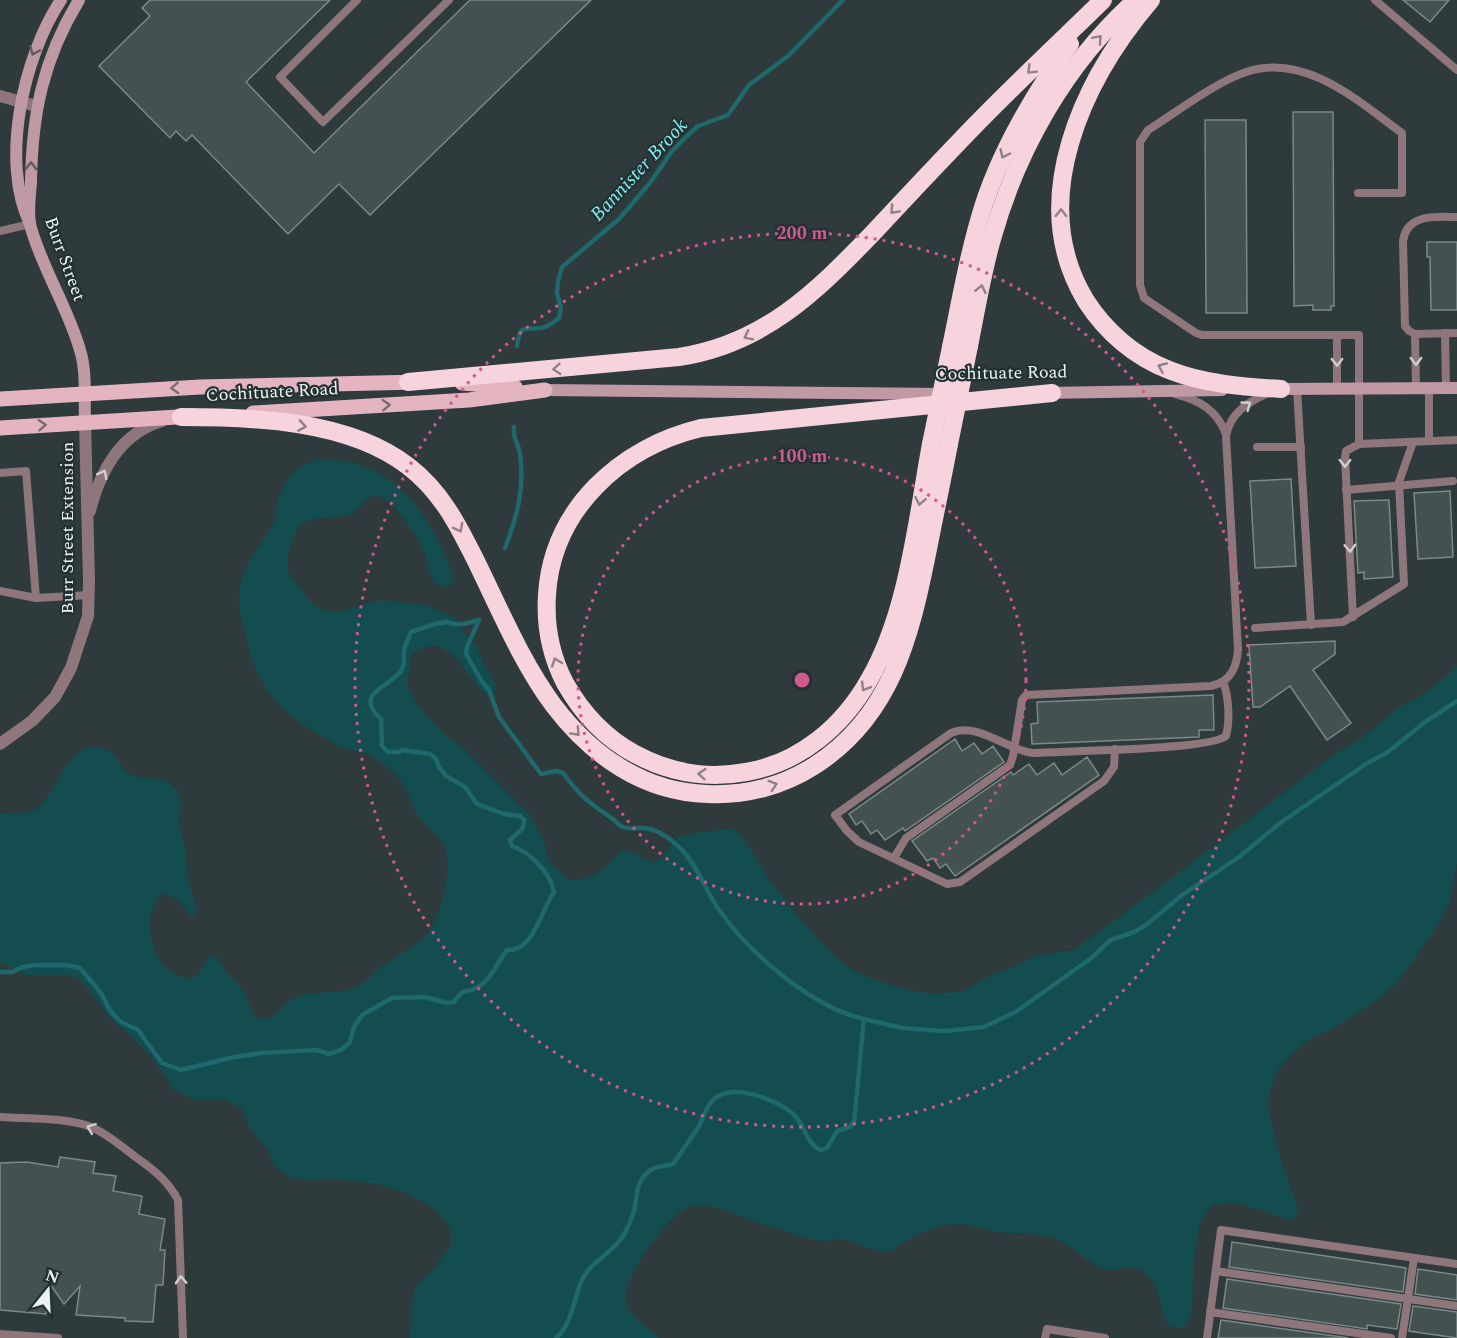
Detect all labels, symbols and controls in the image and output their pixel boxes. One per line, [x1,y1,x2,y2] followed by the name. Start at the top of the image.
[1091,35,1102,46] one-way arrow
[29,45,41,56] one-way arrow
[1027,63,1038,74] one-way arrow
[583,111,695,228] water label: Bannister Brook
[999,147,1011,158] one-way arrow
[25,161,37,170] one-way arrow
[891,202,902,213] one-way arrow
[1055,209,1067,218] one-way arrow
[37,213,93,305] street label: Burr Street
[776,220,828,247] text: 200 m
[974,284,987,294] one-way arrow
[743,329,754,340] one-way arrow
[1409,356,1422,365] one-way arrow
[1331,357,1343,366] one-way arrow
[934,358,1068,388] street label: Cochituate Road
[552,362,561,375] one-way arrow
[1158,362,1169,374] one-way arrow
[205,375,339,409] street label: Cochituate Road
[171,382,180,394] one-way arrow
[382,399,391,412] one-way arrow
[1240,401,1251,412] one-way arrow
[38,419,47,432] one-way arrow
[297,419,307,432] one-way arrow
[54,442,81,614] street label: Burr Street Extension
[776,443,828,470] text: 100 m
[1339,459,1351,468] one-way arrow
[96,469,107,480] one-way arrow
[914,496,927,506] one-way arrow
[451,521,463,532] one-way arrow
[1343,543,1356,552] one-way arrow
[550,657,563,668] one-way arrow
[792,670,812,690] centre of rings
[860,681,872,691] one-way arrow
[569,726,580,736] one-way arrow
[697,768,706,781] one-way arrow
[767,780,778,792] one-way arrow
[86,1123,97,1135] one-way arrow
[18,1260,78,1320] north arrow
[42,1263,62,1290] text: N
[175,1275,187,1284] one-way arrow

